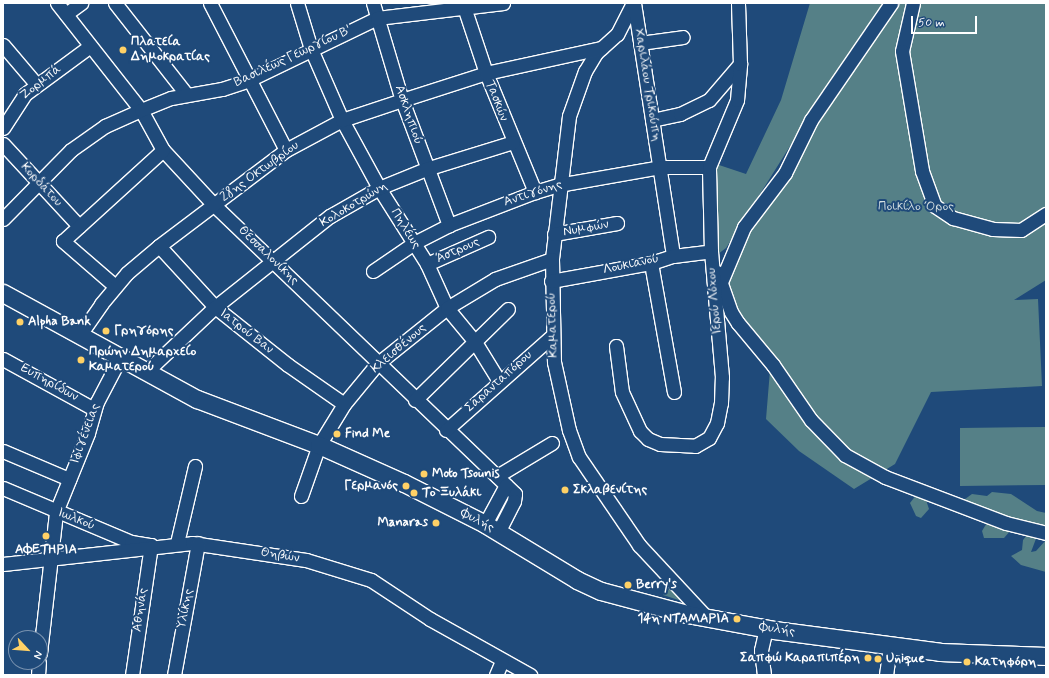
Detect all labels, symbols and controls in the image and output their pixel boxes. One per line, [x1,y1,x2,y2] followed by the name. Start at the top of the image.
[913,8,979,34] scale bar
[918,15,945,31] text: 50 m
[232,23,354,91] street label: Βασιλέως Γεωργίου Β'
[630,28,664,142] street label: Χαριλάου Τρικούπη
[131,35,210,66] place label: Πλατεία Δημοκρατίας
[118,45,128,55] marker: Πλατεία Δημοκρατίας
[17,62,65,104] street label: Ζορμπά
[481,78,511,124] street label: Τασκών
[391,83,425,147] street label: Ασκληπιού
[218,138,302,206] street label: 28ης Οκτωβρίου
[17,160,65,210] street label: Κορδάτου
[502,177,564,211] street label: Αντιγόνης
[318,179,390,231] street label: Κολοκοτρώνη
[878,199,954,215] park label: Ποικίλο Όρος
[387,206,423,252] street label: Πηλέως
[562,217,610,241] street label: Νυμφών
[234,223,302,289] street label: Θεσσαλονίκης
[434,235,482,267] street label: Άστρους
[601,251,661,279] street label: Λουκιανού
[704,267,726,335] street label: Ιερού Λόχου
[544,292,562,358] street label: Καματερού
[216,306,276,358] street label: Ιατρού Βαν
[28,314,90,330] place label: Alpha Bank
[15,317,25,327] marker: Alpha Bank
[368,321,430,377] street label: Κλεισθένους
[114,323,173,339] place label: Γρηγόρης
[101,326,111,336] marker: Γρηγόρης
[89,345,196,376] place label: Πρώην Δημαρχείο Καματερού
[462,348,536,416] street label: Σαρανταπόρου
[76,355,86,365] marker: Πρώην Δημαρχείο Καματερού
[17,361,81,405] street label: Ευπηρίδων
[68,402,104,466] street label: Ιφιγένειας
[345,426,390,442] place label: Find Me
[332,429,342,439] marker: Find Me
[432,466,501,482] place label: Moto Tsounis
[419,469,429,479] marker: Moto Tsounis
[344,478,398,494] place label: Γερμανός
[401,481,411,491] marker: Γερμανός
[573,482,647,498] place label: Σκλαβενίτης
[422,485,481,501] place label: Το Ξυλάκι
[560,485,570,495] marker: Σκλαβενίτης
[409,488,419,498] marker: Το Ξυλάκι
[55,505,97,535] street label: Ιωλκού
[457,506,497,536] street label: Φυλής
[377,515,428,531] place label: Manaras
[431,518,441,528] marker: Manaras
[41,531,51,541] marker: ΑΦΕΤΗΡΙΑ
[15,542,77,558] place label: ΑΦΕΤΗΡΙΑ
[259,545,301,567] street label: Θηβών
[636,577,677,593] place label: Berry's
[623,580,633,590] marker: Berry's
[130,587,152,633] street label: Αθηνάς
[175,588,197,630] street label: Υλίκης
[637,611,729,627] place label: 14η ΝΤΑΜΑΡΙΑ
[732,614,742,624] marker: 14η ΝΤΑΜΑΡΙΑ
[758,619,796,641] street label: Φυλής
[8,630,48,670] north arrow
[30,648,46,661] text: N
[740,650,860,666] place label: Σαπφώ Καραπιπέρη
[886,651,925,667] place label: Unique
[863,653,873,663] marker: Σαπφώ Καραπιπέρη
[873,654,883,664] marker: Unique
[975,654,1036,670] place label: Κατηφόρη
[962,657,972,667] marker: Κατηφόρη

